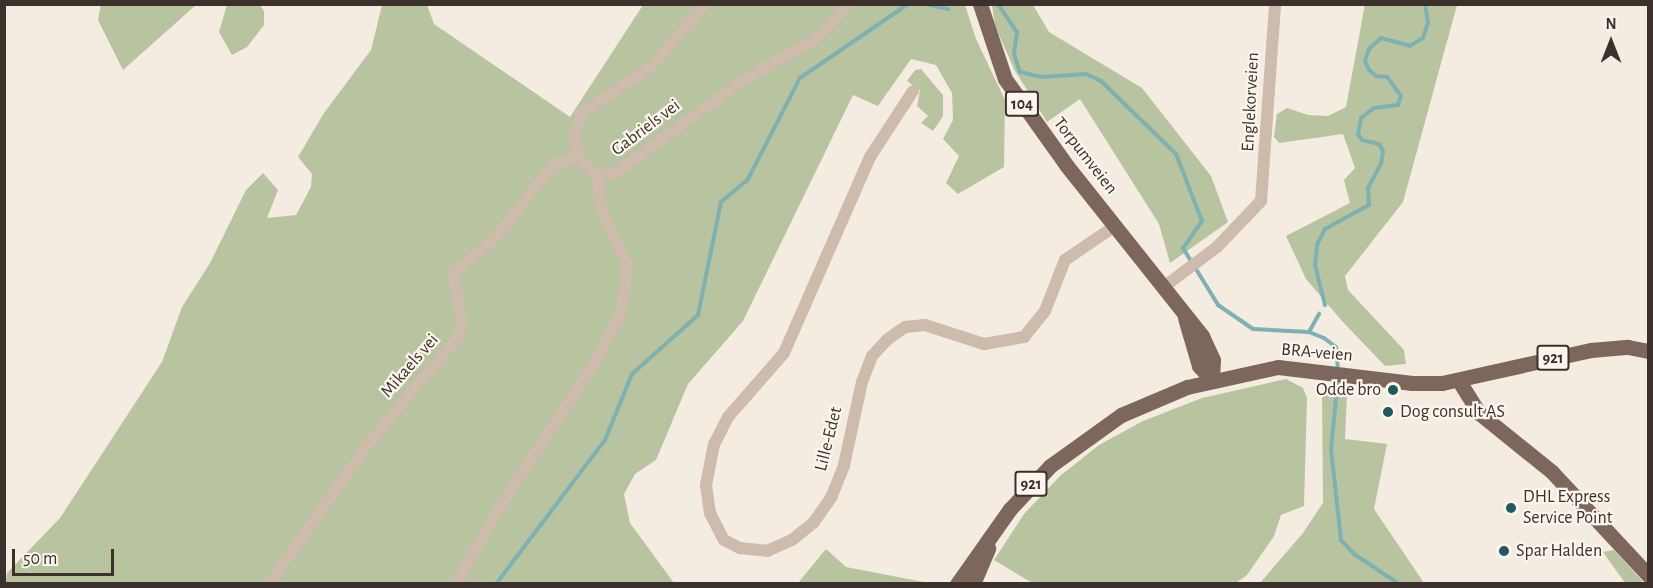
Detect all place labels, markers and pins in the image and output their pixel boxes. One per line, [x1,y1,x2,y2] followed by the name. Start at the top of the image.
[1316,379,1381,401] place label: Odde bro
[1386,383,1400,397] marker: Odde bro
[1400,401,1505,423] place label: Dog consult AS
[1381,405,1395,419] marker: Dog consult AS
[1523,487,1612,530] place label: DHL Express Service Point
[1504,501,1518,515] marker: DHL Express Service Point
[1516,540,1602,562] place label: Spar Halden
[1497,544,1511,558] marker: Spar Halden

